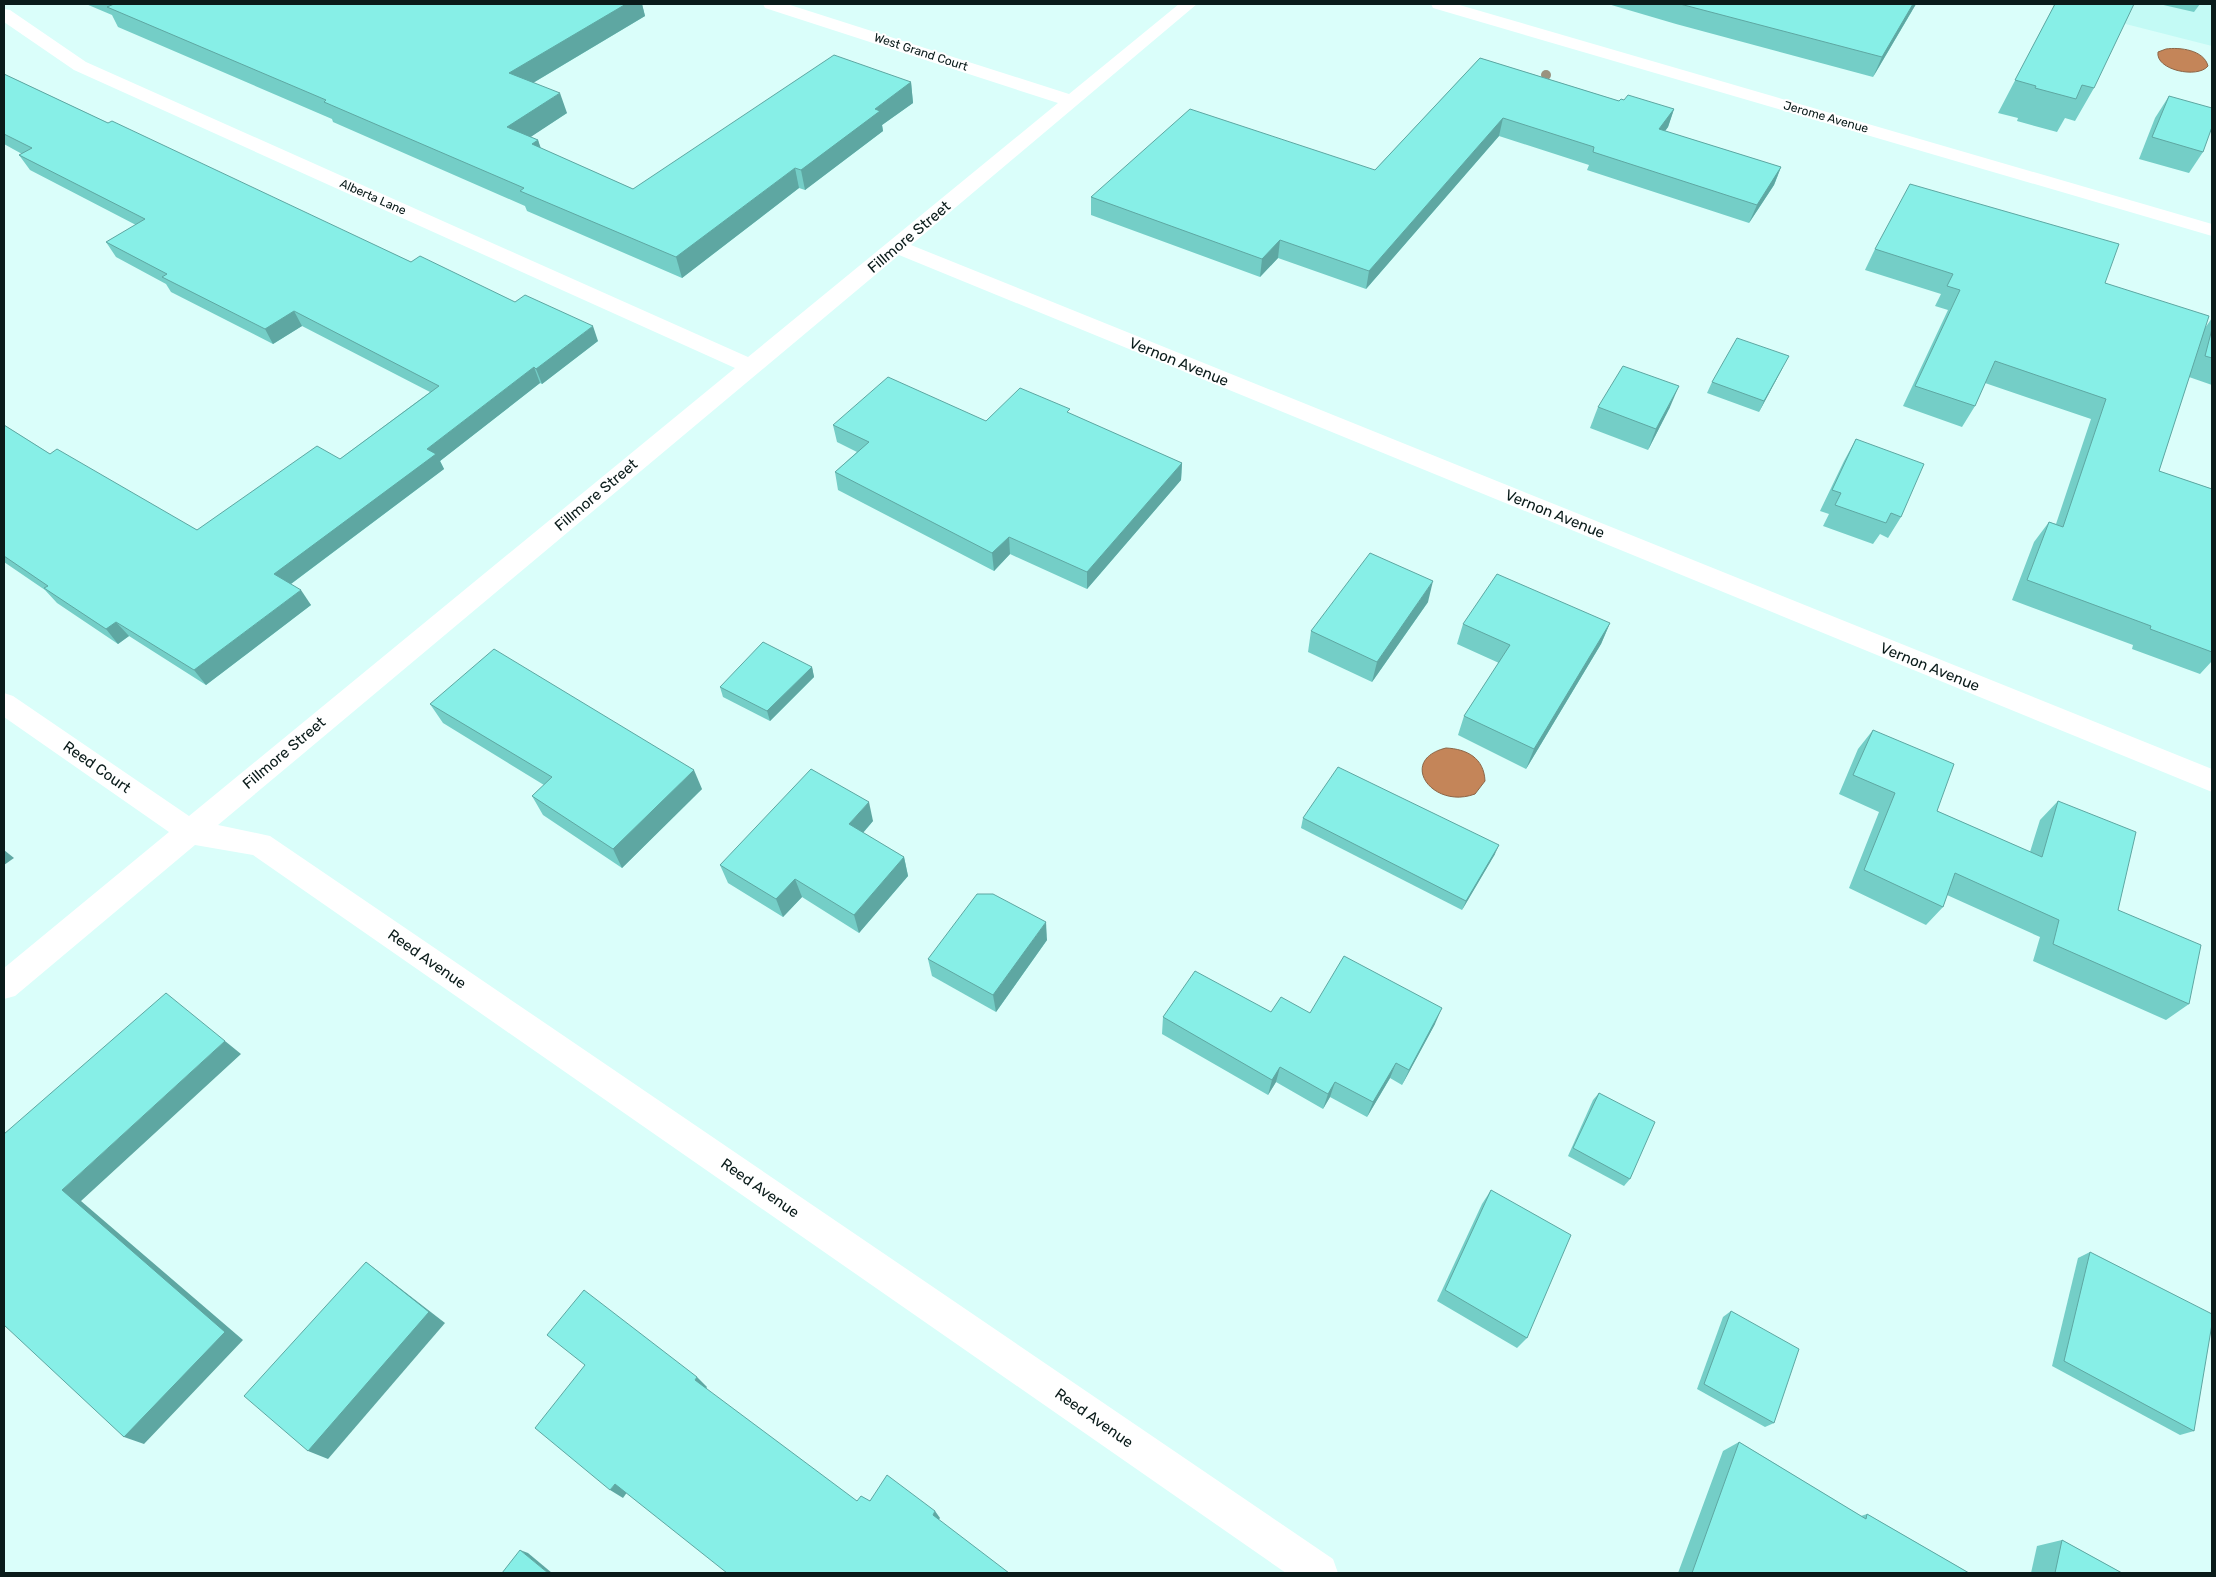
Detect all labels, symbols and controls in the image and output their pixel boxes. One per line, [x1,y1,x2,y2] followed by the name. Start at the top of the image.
[872,30,970,74] street label: West Grand Court
[1782,98,1870,136] street label: Jerome Avenue
[338,176,409,218] street label: Alberta Lane
[864,197,954,277] street label: Fillmore Street
[1127,334,1231,390] street label: Vernon Avenue
[551,455,641,535] street label: Fillmore Street
[1503,486,1607,542] street label: Vernon Avenue
[1878,639,1982,695] street label: Vernon Avenue
[239,713,329,793] street label: Fillmore Street
[60,737,134,797] street label: Reed Court
[384,925,470,993] street label: Reed Avenue
[717,1154,803,1222] street label: Reed Avenue
[1051,1384,1137,1452] street label: Reed Avenue

